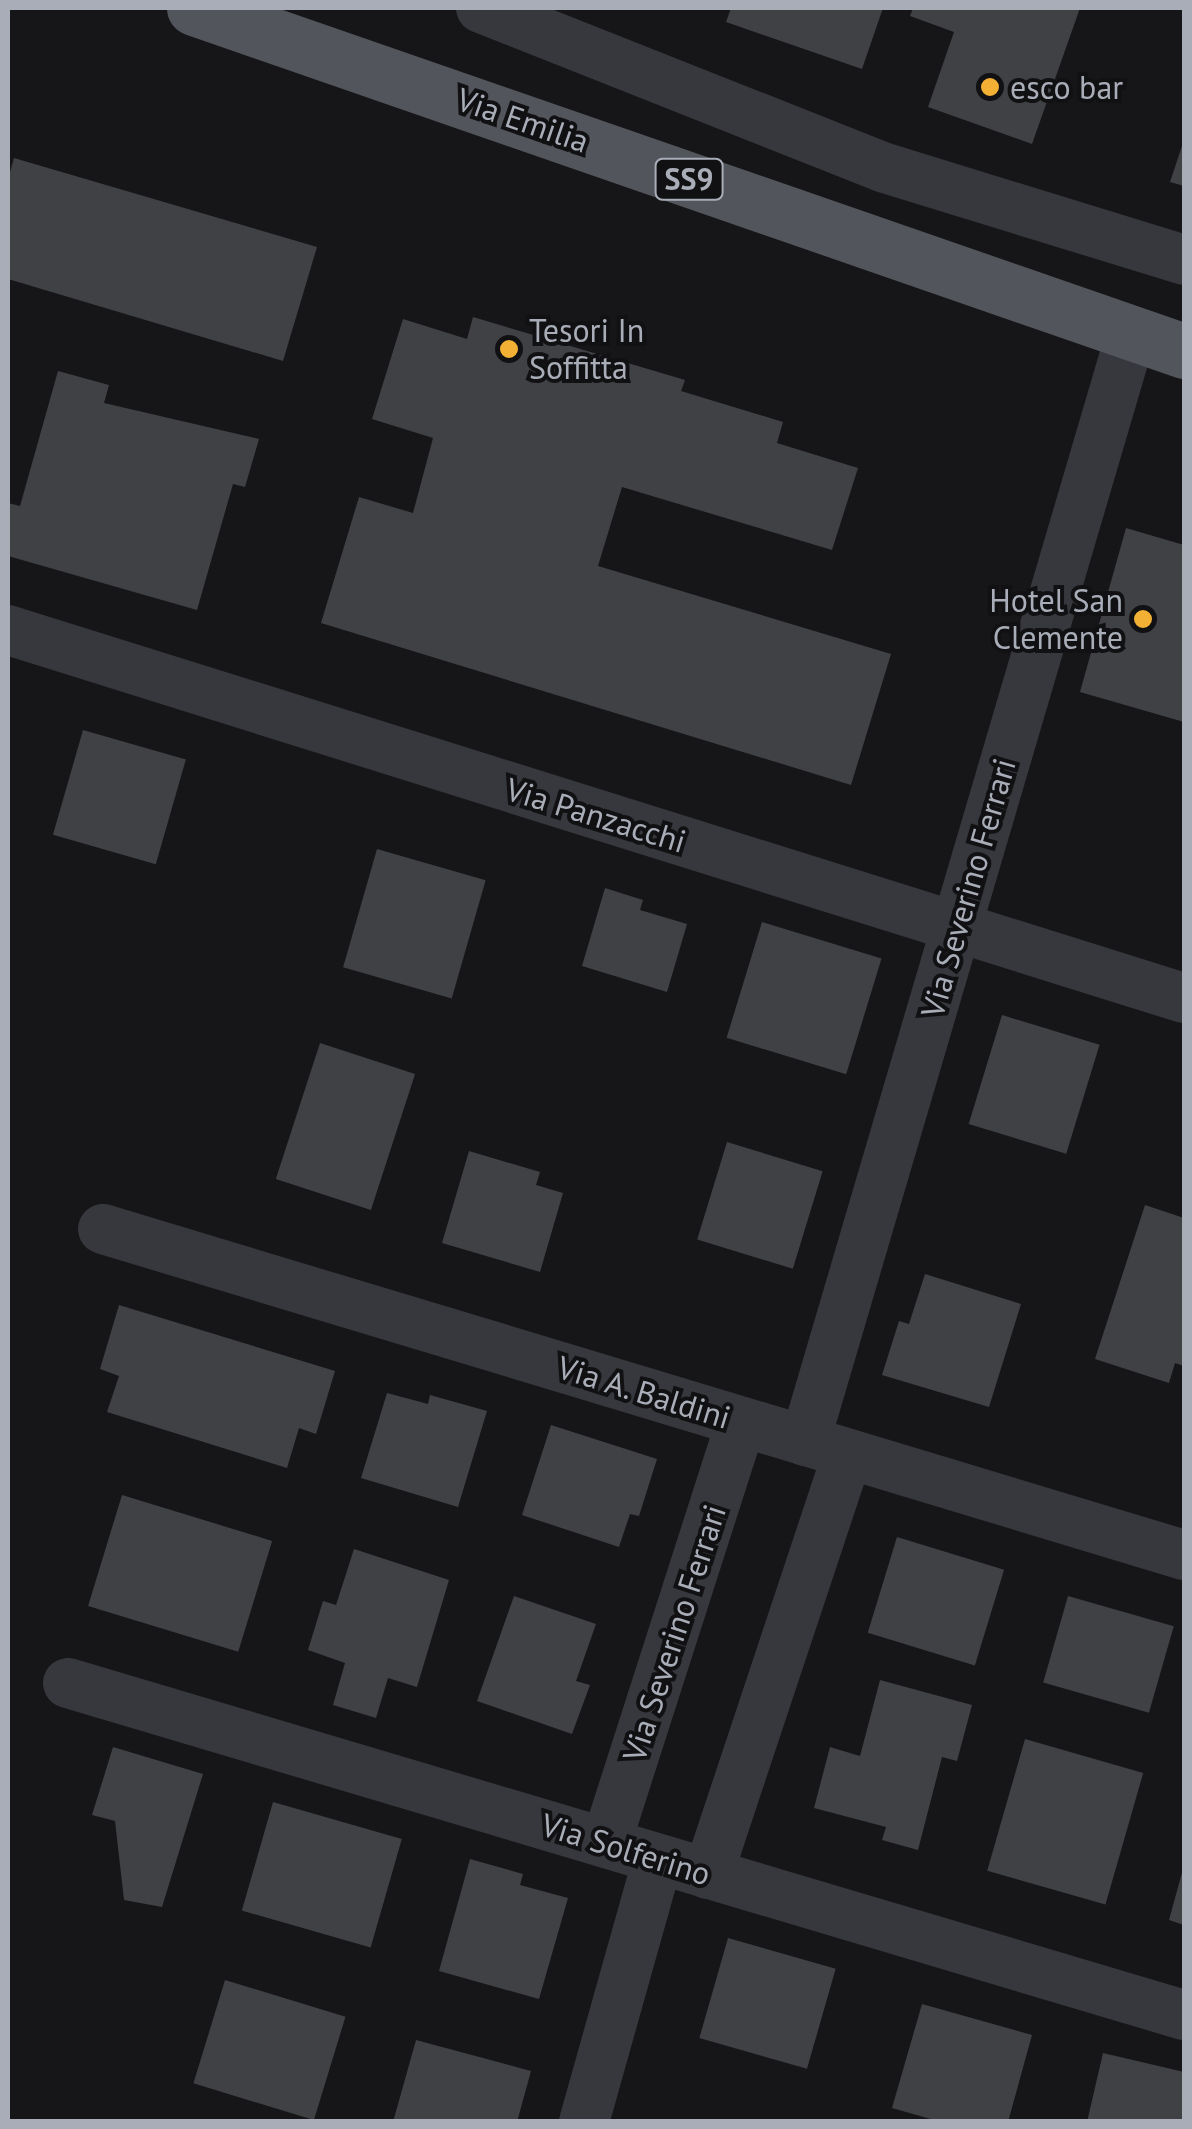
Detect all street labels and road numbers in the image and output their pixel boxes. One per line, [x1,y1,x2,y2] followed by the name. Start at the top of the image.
[452,80,594,160] street label: Via Emilia
[654,154,724,204] road number: SS9
[913,754,1023,1022] street label: Via Severino Ferrari
[502,769,690,861] street label: Via Panzacchi
[551,1347,737,1437] street label: Via A. Baldini
[614,1500,734,1766] street label: Via Severino Ferrari
[537,1805,715,1893] street label: Via Solferino

